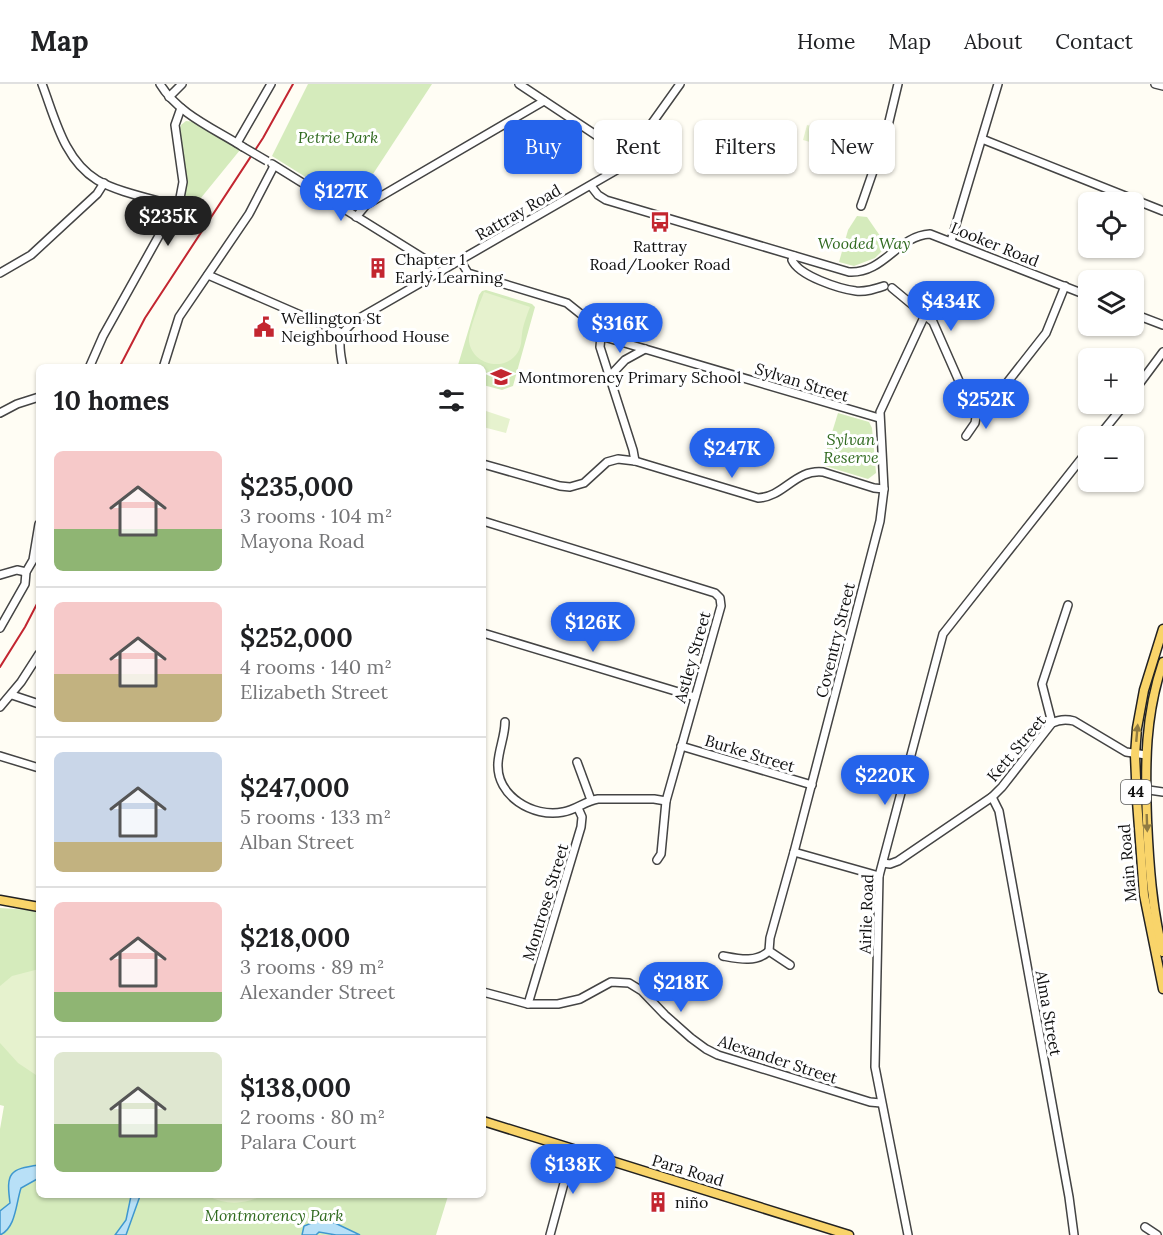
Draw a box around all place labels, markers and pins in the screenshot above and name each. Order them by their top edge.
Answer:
pin: $127K [299,171,383,222]
pin: $235K [126,196,210,247]
bus stop icon: Rattray Road/Looker Road [648,210,672,234]
place label: Rattray Road/Looker Road [589,236,731,275]
place label: Chapter 1 Early Learning [395,249,504,287]
building icon: Chapter 1 Early Learning [366,256,390,280]
pin: $434K [909,281,993,332]
pin: $316K [578,303,662,354]
place label: Wellington St Neighbourhood House [281,308,450,346]
public building icon: Wellington St Neighbourhood House [252,315,276,339]
school or university icon: Montmorency Primary School [489,365,513,389]
place label: Montmorency Primary School [518,367,741,387]
pin: $252K [944,379,1028,430]
pin: $247K [690,428,774,479]
pin: $126K [551,602,635,653]
pin: $220K [843,755,927,806]
pin: $218K [639,962,723,1013]
pin: $138K [531,1144,615,1195]
building icon: niño [646,1190,670,1214]
place label: niño [675,1192,708,1212]

